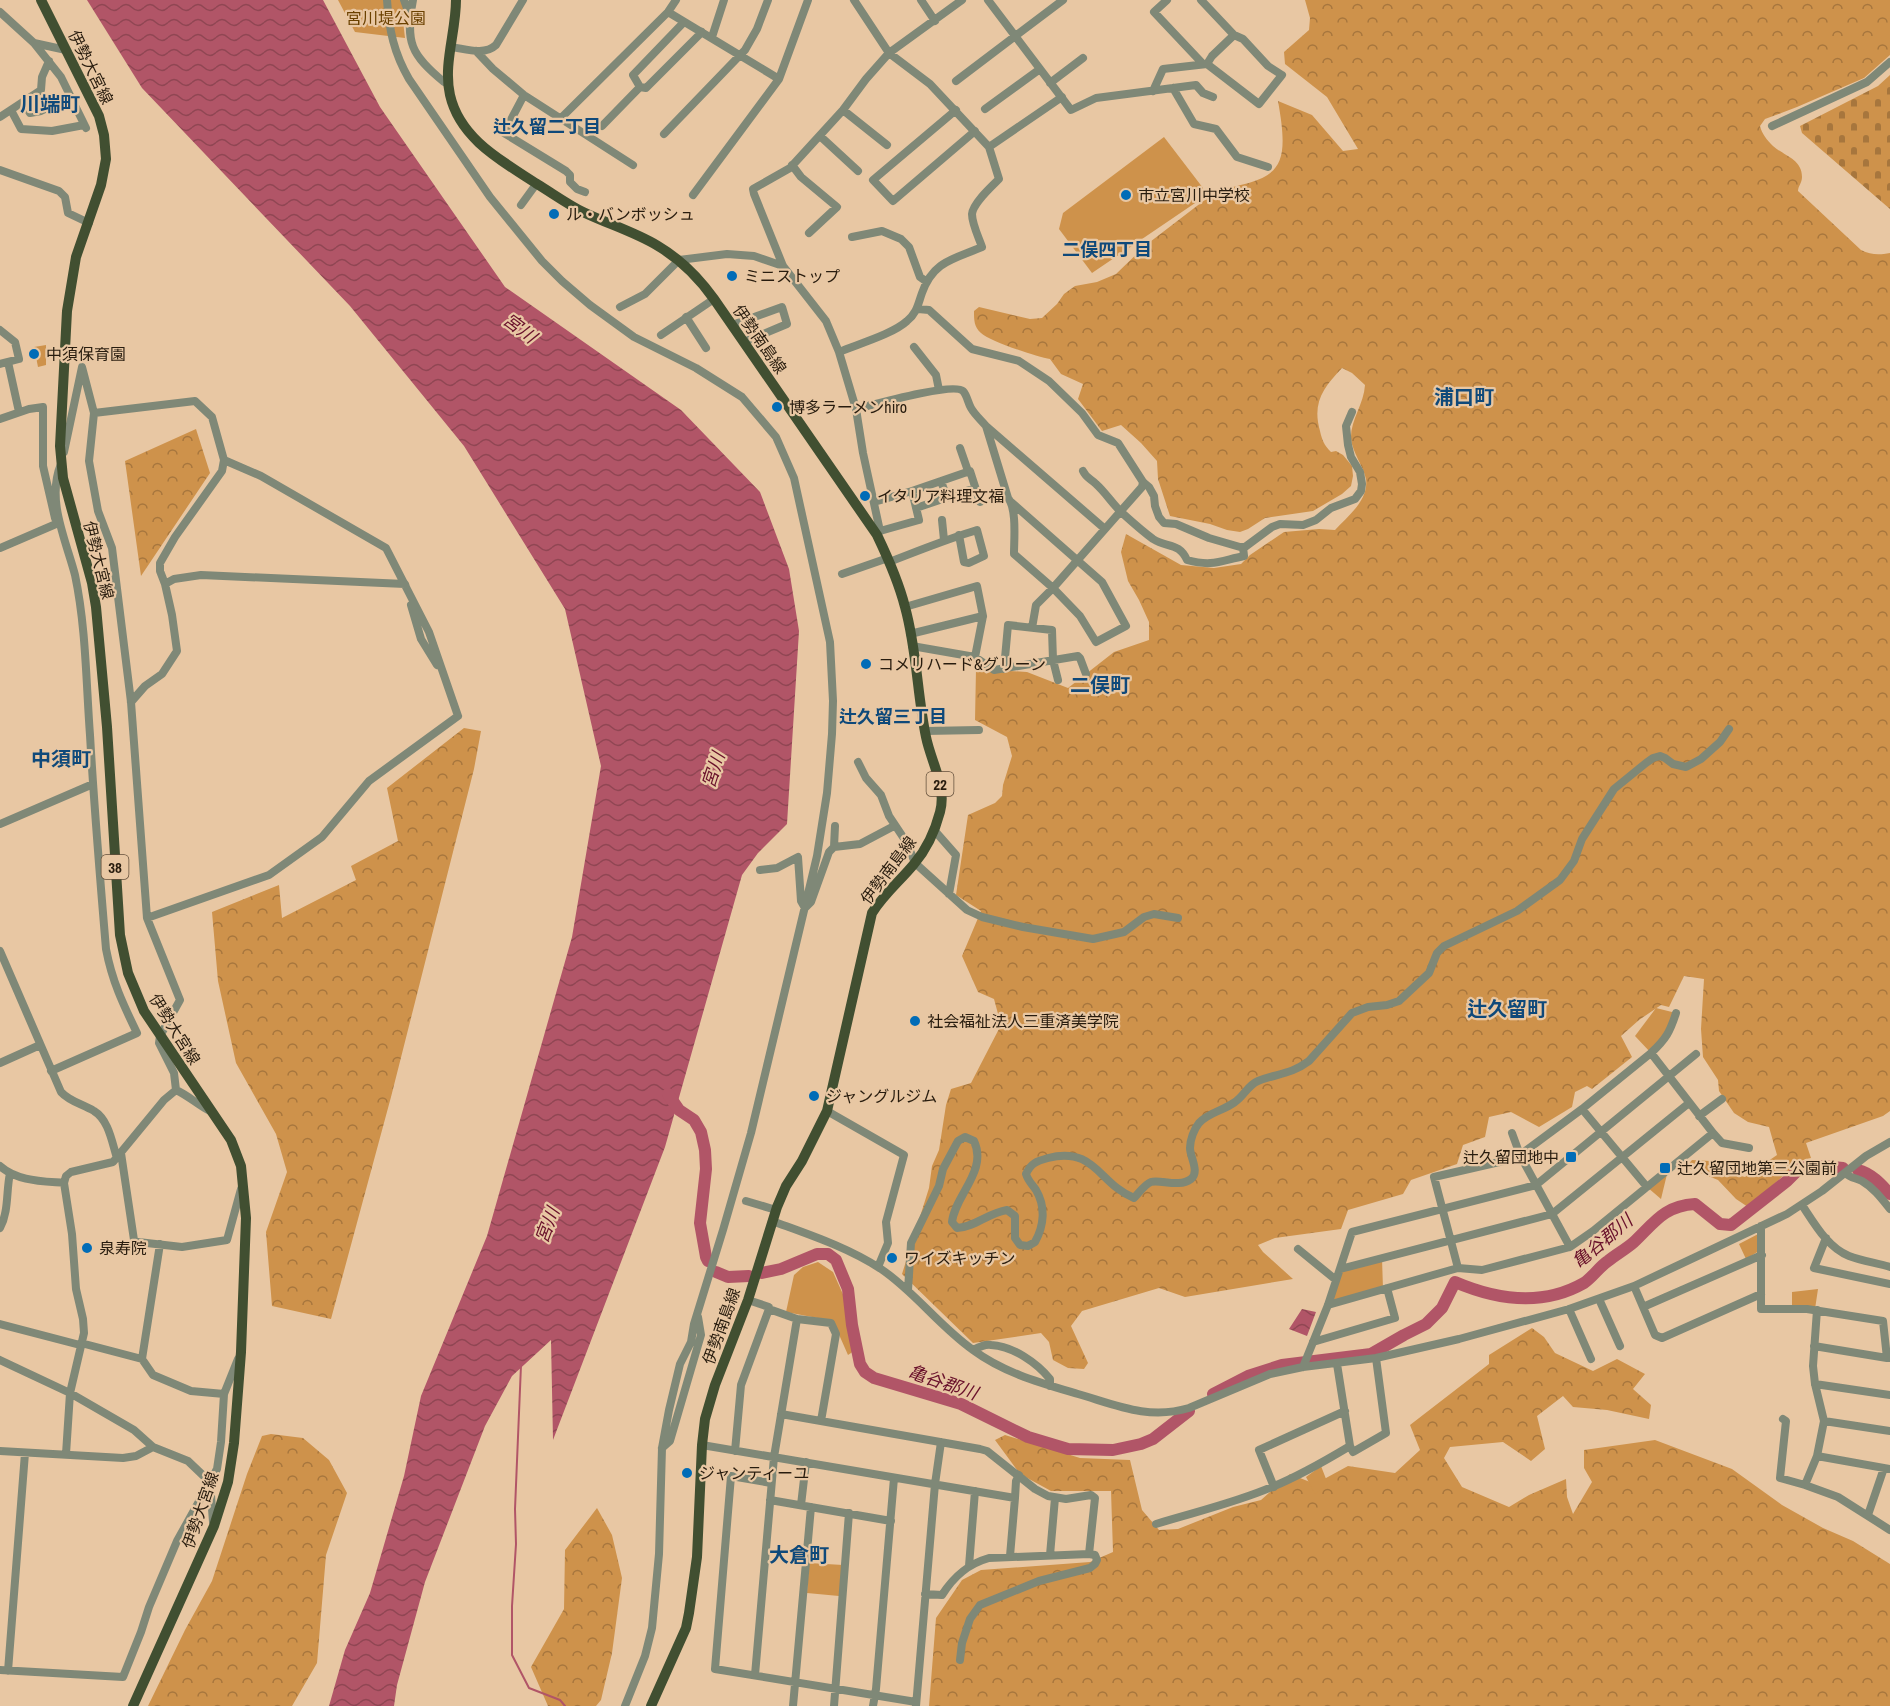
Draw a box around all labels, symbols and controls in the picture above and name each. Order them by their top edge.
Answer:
park label: 宮川堤公園 [346,7,426,29]
street label: 伊勢大宮線 [64,26,118,108]
district label: 川端町 [20,90,80,117]
district label: 辻久留二丁目 [493,114,601,139]
place label: 市立宮川中学校 [1138,184,1250,206]
marker: 市立宮川中学校 [1119,188,1133,202]
place label: ル・バンボッシュ [566,203,695,225]
marker: ル・バンボッシュ [547,207,561,221]
district label: 二俣四丁目 [1062,237,1152,262]
place label: ミニストップ [744,265,840,287]
marker: ミニストップ [725,269,739,283]
street label: 伊勢南島線 [728,300,792,378]
water label: 宮川 [498,307,543,350]
place label: 中須保育園 [46,343,126,365]
marker: 中須保育園 [27,347,41,361]
district label: 浦口町 [1434,383,1494,410]
place label: 博多ラーメンhiro [789,396,907,418]
marker: 博多ラーメンhiro [770,400,784,414]
place label: イタリア料理文福 [877,485,1004,507]
marker: イタリア料理文福 [858,489,872,503]
street label: 伊勢大宮線 [79,519,119,601]
place label: コメリハード&グリーン [878,653,1046,675]
marker: コメリハード&グリーン [859,657,873,671]
district label: 二俣町 [1070,671,1130,698]
district label: 辻久留三丁目 [839,704,947,729]
district label: 中須町 [31,745,91,772]
water label: 宮川 [696,747,731,791]
road number: 22 [926,772,954,796]
street label: 伊勢南島線 [855,831,921,909]
road number: 38 [102,855,128,879]
street label: 伊勢大宮線 [144,989,206,1069]
district label: 辻久留町 [1467,995,1547,1022]
place label: 社会福祉法人三重済美学院 [927,1010,1119,1032]
marker: 社会福祉法人三重済美学院 [908,1014,922,1028]
place label: ジャングルジム [826,1085,937,1107]
marker: ジャングルジム [807,1089,821,1103]
place label: 辻久留団地中 [1463,1146,1559,1168]
marker: 辻久留団地中 [1564,1150,1578,1164]
place label: 辻久留団地第三公園前 [1677,1157,1837,1179]
marker: 辻久留団地第三公園前 [1658,1161,1672,1175]
water label: 宮川 [529,1202,566,1246]
water label: 亀谷郡川 [1566,1207,1639,1274]
place label: 泉寿院 [99,1237,147,1259]
marker: 泉寿院 [80,1241,94,1255]
place label: ワイズキッチン [904,1247,1016,1269]
marker: ワイズキッチン [885,1251,899,1265]
street label: 伊勢南島線 [697,1285,745,1367]
water label: 亀谷郡川 [905,1358,983,1406]
place label: ジャンティーユ [699,1462,809,1484]
marker: ジャンティーユ [680,1466,694,1480]
street label: 伊勢大宮線 [177,1469,223,1551]
district label: 大倉町 [769,1541,829,1568]

